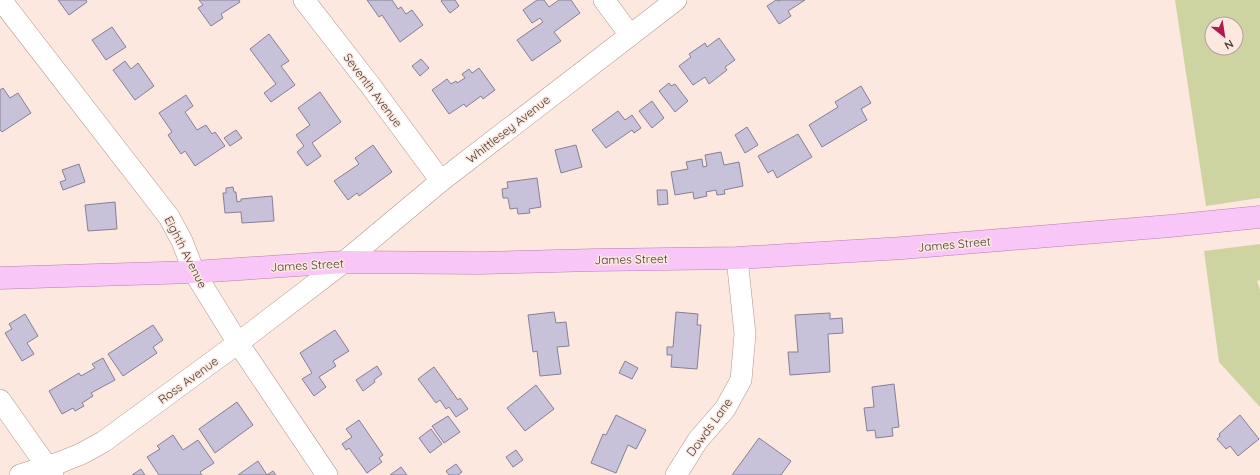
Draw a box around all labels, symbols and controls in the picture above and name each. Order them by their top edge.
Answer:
north arrow [1204,16,1244,56]
text: N [1222,37,1236,53]
street label: Seventh Avenue [340,50,406,130]
street label: Whittlesey Avenue [463,92,553,166]
street label: Eighth Avenue [161,213,211,291]
street label: James Street [917,233,991,255]
street label: James Street [594,251,668,267]
street label: James Street [270,256,344,274]
street label: Ross Avenue [155,353,221,407]
street label: Dowds Lane [683,395,735,459]

